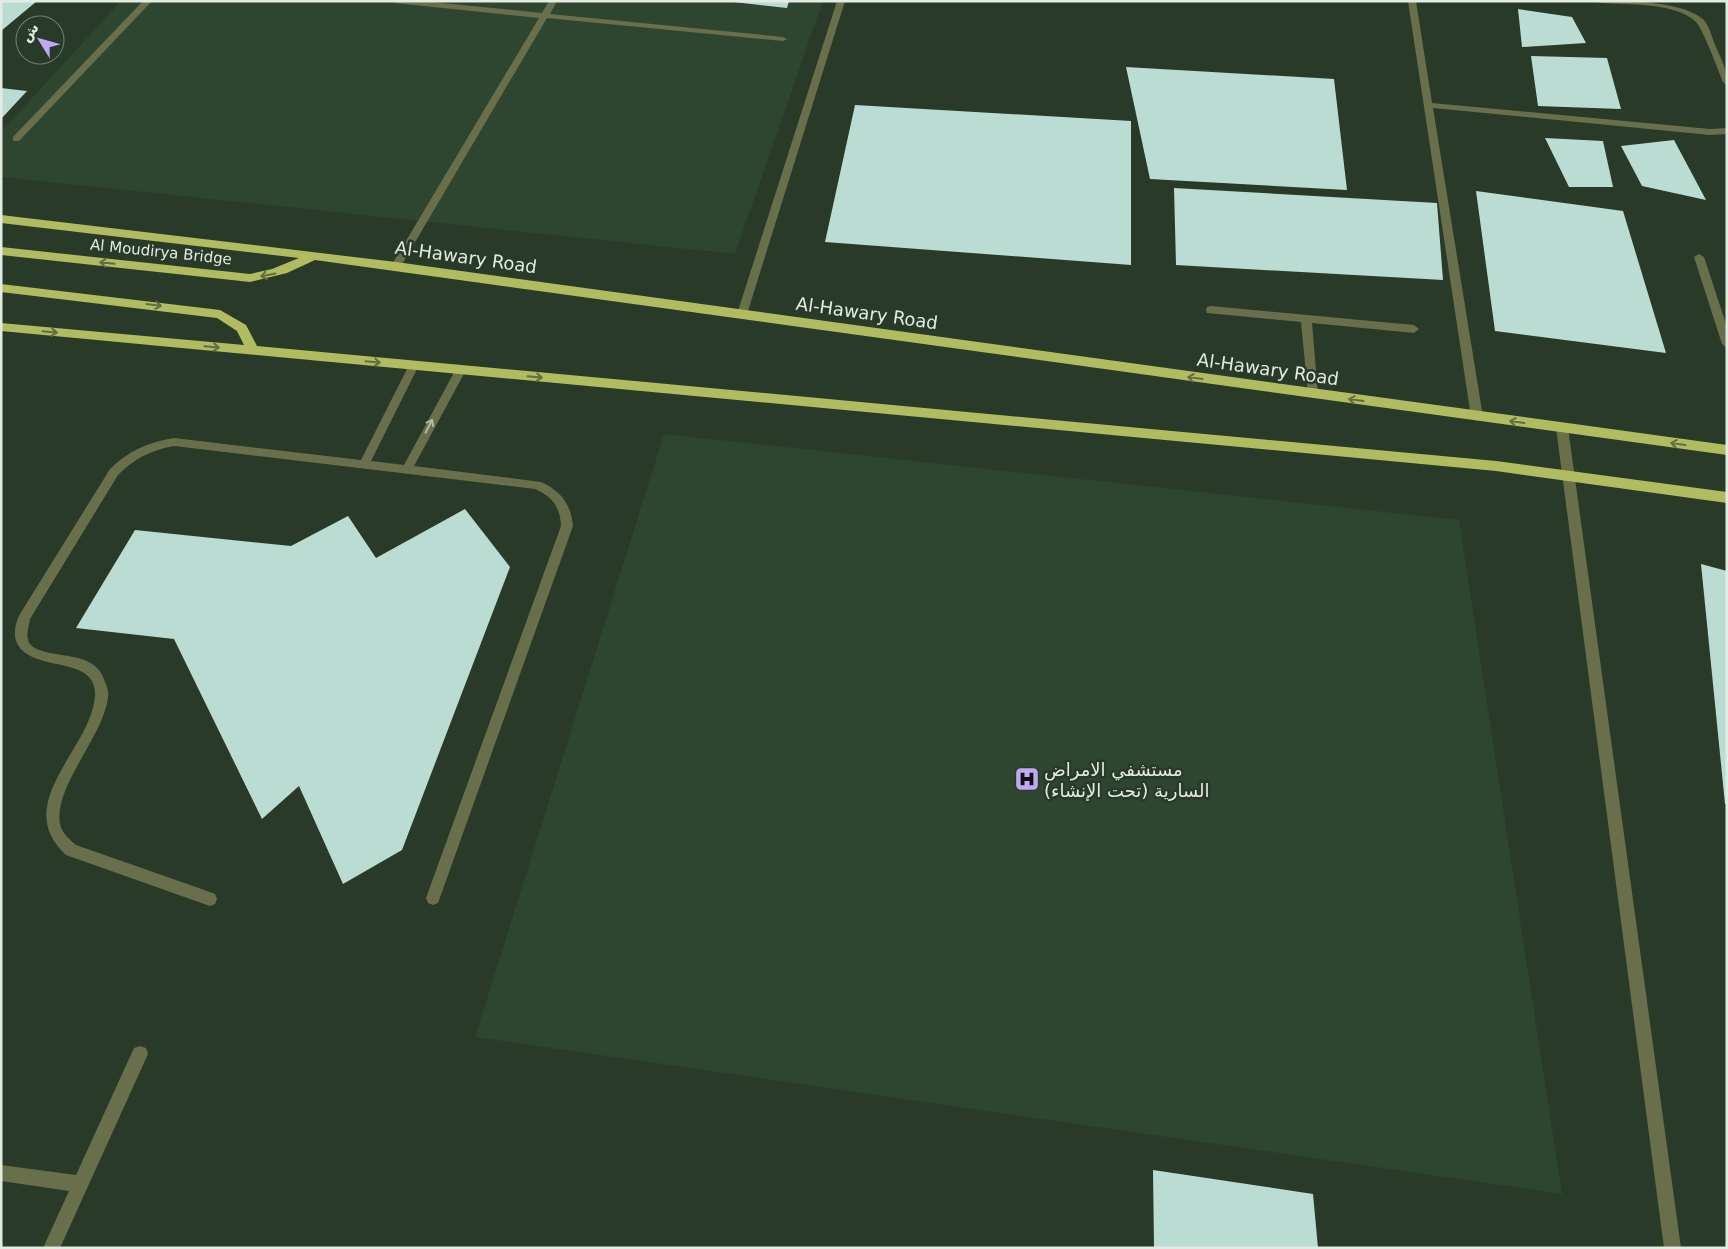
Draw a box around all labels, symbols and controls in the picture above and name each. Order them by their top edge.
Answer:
north arrow [15,15,65,65]
text: ش [17,20,42,45]
street label: Al Moudirya Bridge [89,236,233,268]
street label: Al-Hawary Road [394,237,538,277]
one-way arrow [99,258,115,268]
one-way arrow [261,270,277,280]
street label: Al-Hawary Road [795,293,939,333]
one-way arrow [146,300,162,310]
one-way arrow [42,327,58,336]
one-way arrow [203,342,219,351]
street label: Al-Hawary Road [1196,349,1340,389]
one-way arrow [365,357,381,366]
one-way arrow [527,372,543,381]
one-way arrow [1188,373,1204,383]
one-way arrow [1349,395,1365,405]
one-way arrow [1510,417,1526,427]
one-way arrow [425,419,434,434]
one-way arrow [1671,439,1687,449]
place label: مستشفي الامراض السارية (تحت الإنشاء) [1044,759,1209,801]
hospital icon: مستشفي الامراض السارية (تحت الإنشاء) [1014,766,1040,792]

